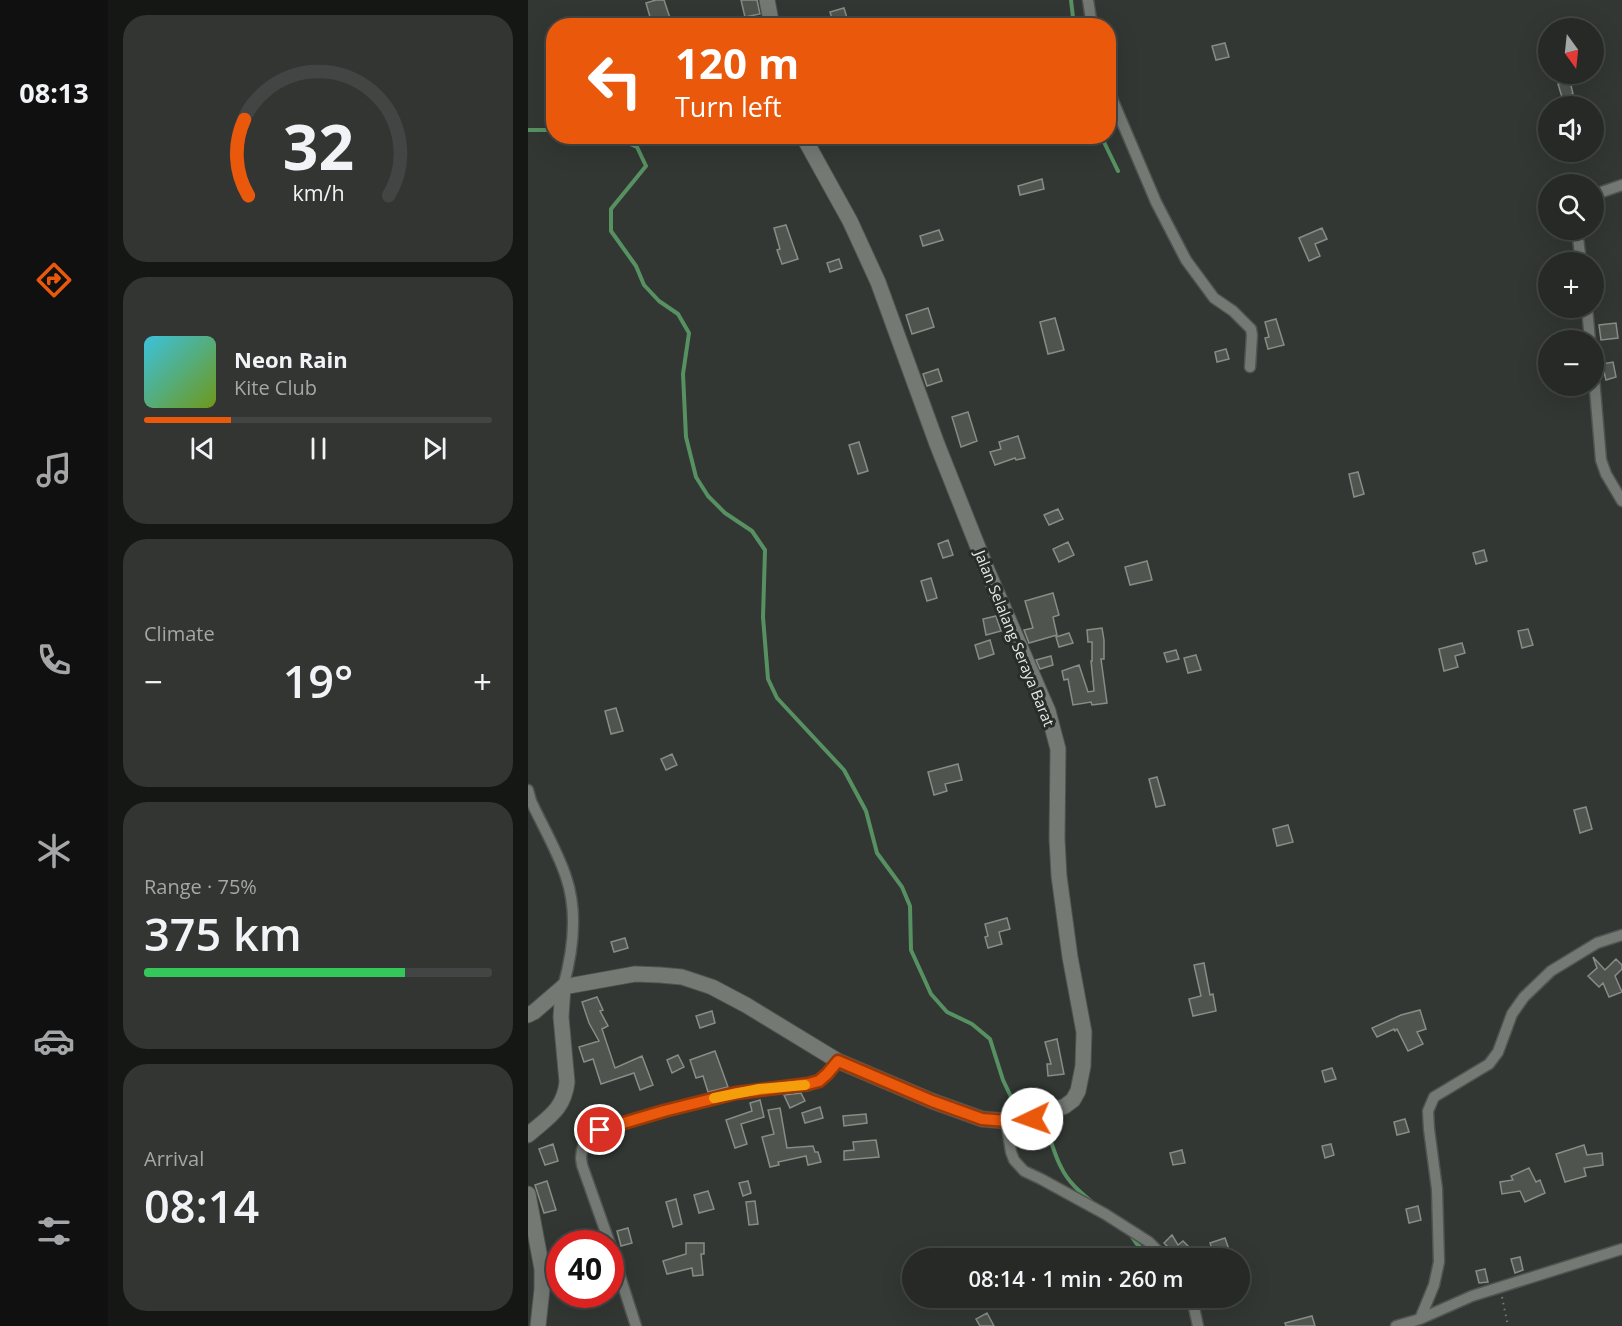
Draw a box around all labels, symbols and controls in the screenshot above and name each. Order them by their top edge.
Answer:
north arrow [1538,18,1604,84]
map controls [1538,18,1604,396]
text: 120 m [675,34,799,91]
icon: left [576,42,654,120]
text: 08:13 [19,74,89,111]
text: Turn left [675,88,782,125]
button: sound [1538,96,1604,162]
text: 32 [282,103,354,188]
button: search [1538,174,1604,240]
text: km/h [292,178,344,207]
button: + [1538,252,1604,318]
icon: directions [33,259,75,301]
button: − [1538,330,1604,396]
text: Neon Rain [234,344,348,374]
text: Kite Club [234,374,317,401]
icon: previous [186,432,219,465]
icon: pause [302,432,335,465]
icon: next [418,432,451,465]
icon: music [33,449,75,491]
street label: Jalan Selalang Seraya Barat [970,545,1060,729]
text: Climate [144,620,215,647]
icon: phone [33,639,75,681]
text: 19° [283,650,353,711]
text: − [144,659,163,704]
text: + [473,659,492,704]
icon: climate [33,830,75,872]
text: Range · 75% [144,873,257,900]
text: 375 km [144,903,302,964]
icon: car [33,1020,75,1062]
position arrow [1000,1087,1064,1151]
pin [574,1104,625,1155]
icon: arrive [583,1113,616,1146]
text: Arrival [144,1145,204,1172]
text: 08:14 [144,1175,259,1236]
icon: filters [33,1210,75,1252]
speed limit sign: 40 [546,1230,624,1308]
text: 08:14 · 1 min · 260 m [968,1263,1184,1293]

